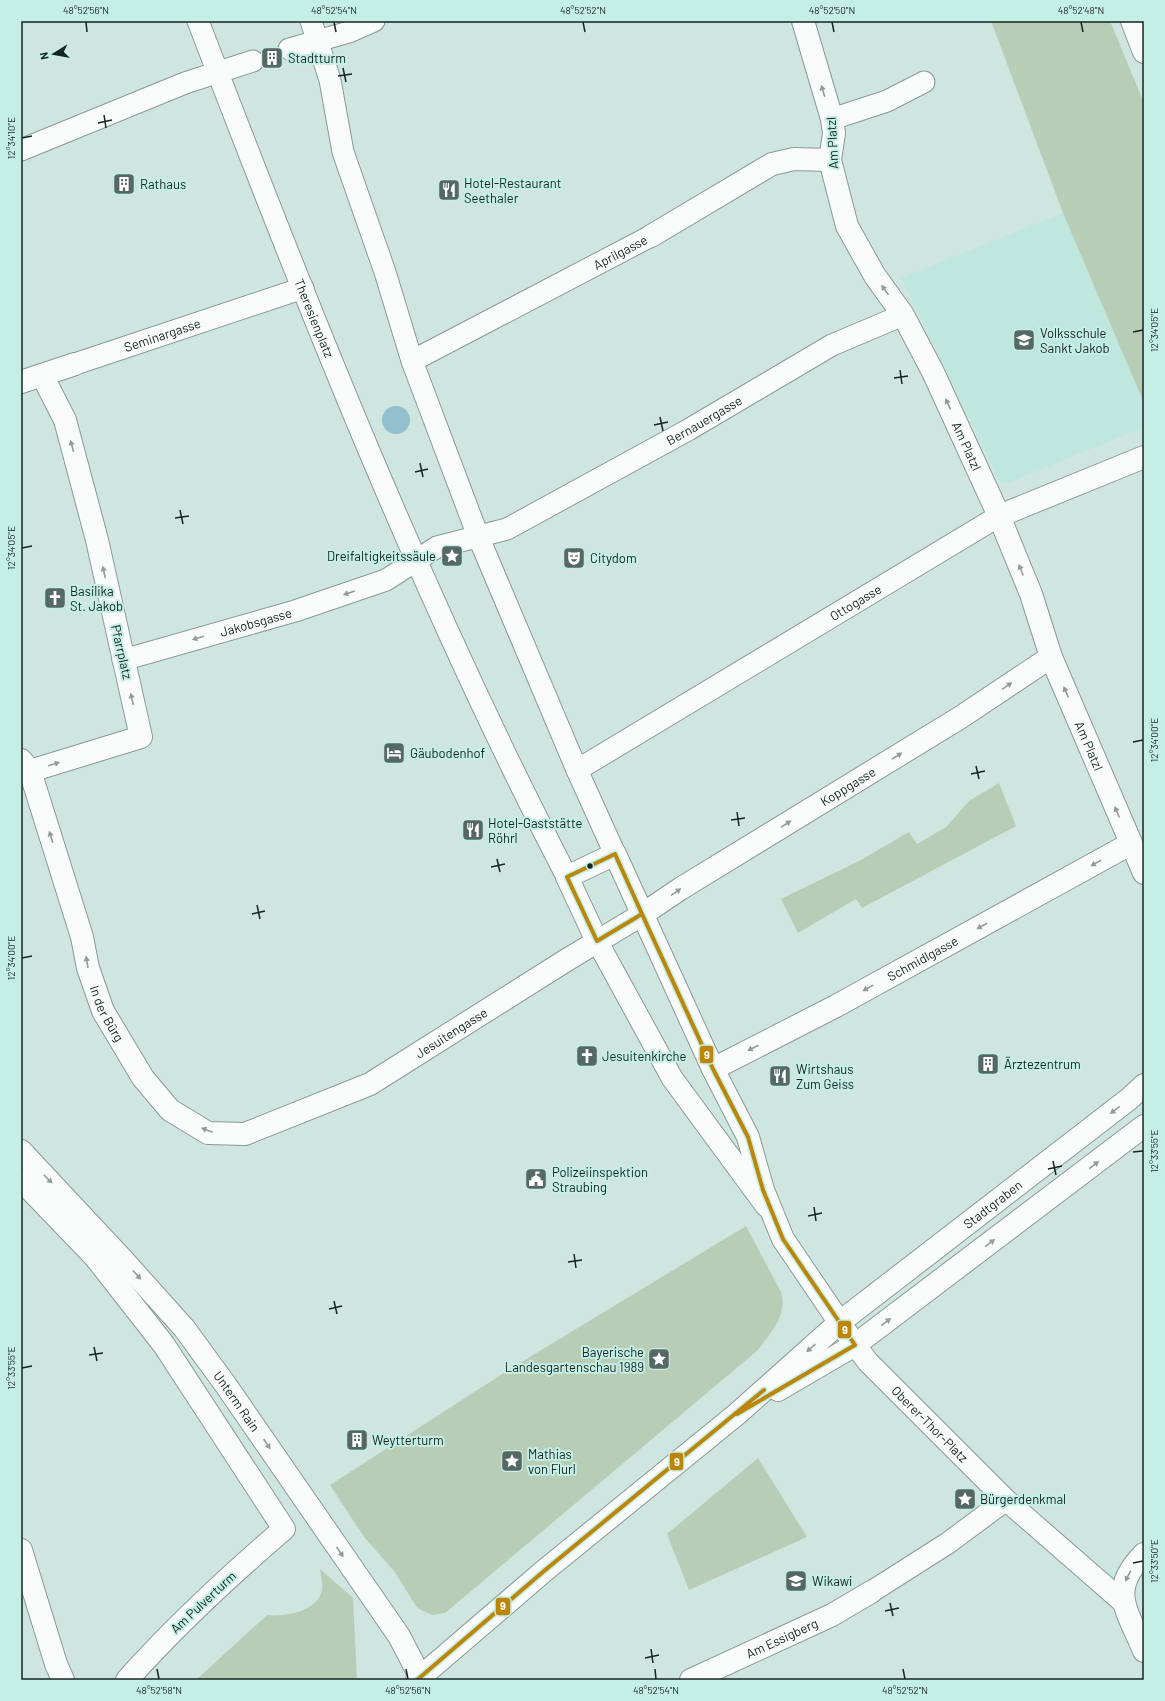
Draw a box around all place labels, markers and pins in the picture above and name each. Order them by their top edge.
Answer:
building icon: Stadtturm [259,45,285,71]
place label: Stadtturm [288,50,346,66]
building icon: Rathaus [111,171,137,197]
place label: Hotel-Restaurant Seethaler [464,175,562,206]
place label: Rathaus [140,176,186,192]
restaurant icon: Hotel-Restaurant Seethaler [436,177,462,203]
place label: Volksschule Sankt Jakob [1040,325,1110,356]
school or university icon: Volksschule Sankt Jakob [1011,327,1037,353]
place icon: Dreifaltigkeitssäule [439,543,465,569]
theatre icon: Citydom [561,545,587,571]
place label: Dreifaltigkeitssäule [327,548,436,564]
place label: Citydom [590,550,637,566]
place label: Basilika St. Jakob [70,583,123,614]
church icon: Basilika St. Jakob [42,585,68,611]
hotel icon: Gäubodenhof [381,740,407,766]
place label: Gäubodenhof [410,745,486,761]
place label: Hotel-Gaststätte Röhrl [488,815,582,846]
restaurant icon: Hotel-Gaststätte Röhrl [460,817,486,843]
unlabelled marker [585,861,595,871]
church icon: Jesuitenkirche [574,1043,600,1069]
place label: Jesuitenkirche [602,1048,686,1064]
building icon: Ärztezentrum [975,1051,1001,1077]
place label: Ärztezentrum [1004,1056,1081,1072]
place label: Wirtshaus Zum Geiss [796,1061,854,1092]
restaurant icon: Wirtshaus Zum Geiss [767,1063,793,1089]
place label: Polizeiinspektion Straubing [552,1164,648,1195]
public building icon: Polizeiinspektion Straubing [523,1166,549,1192]
place label: Bayerische Landesgartenschau 1989 [505,1344,644,1375]
place icon: Bayerische Landesgartenschau 1989 [646,1346,672,1372]
building icon: Weytterturm [344,1427,370,1453]
place label: Weytterturm [372,1432,444,1448]
place label: Mathias von Flurl [528,1446,576,1477]
place icon: Mathias von Flurl [499,1448,525,1474]
place icon: Bürgerdenkmal [952,1486,978,1512]
place label: Bürgerdenkmal [980,1491,1066,1507]
school or university icon: Wikawi [783,1568,809,1594]
place label: Wikawi [812,1573,852,1589]

